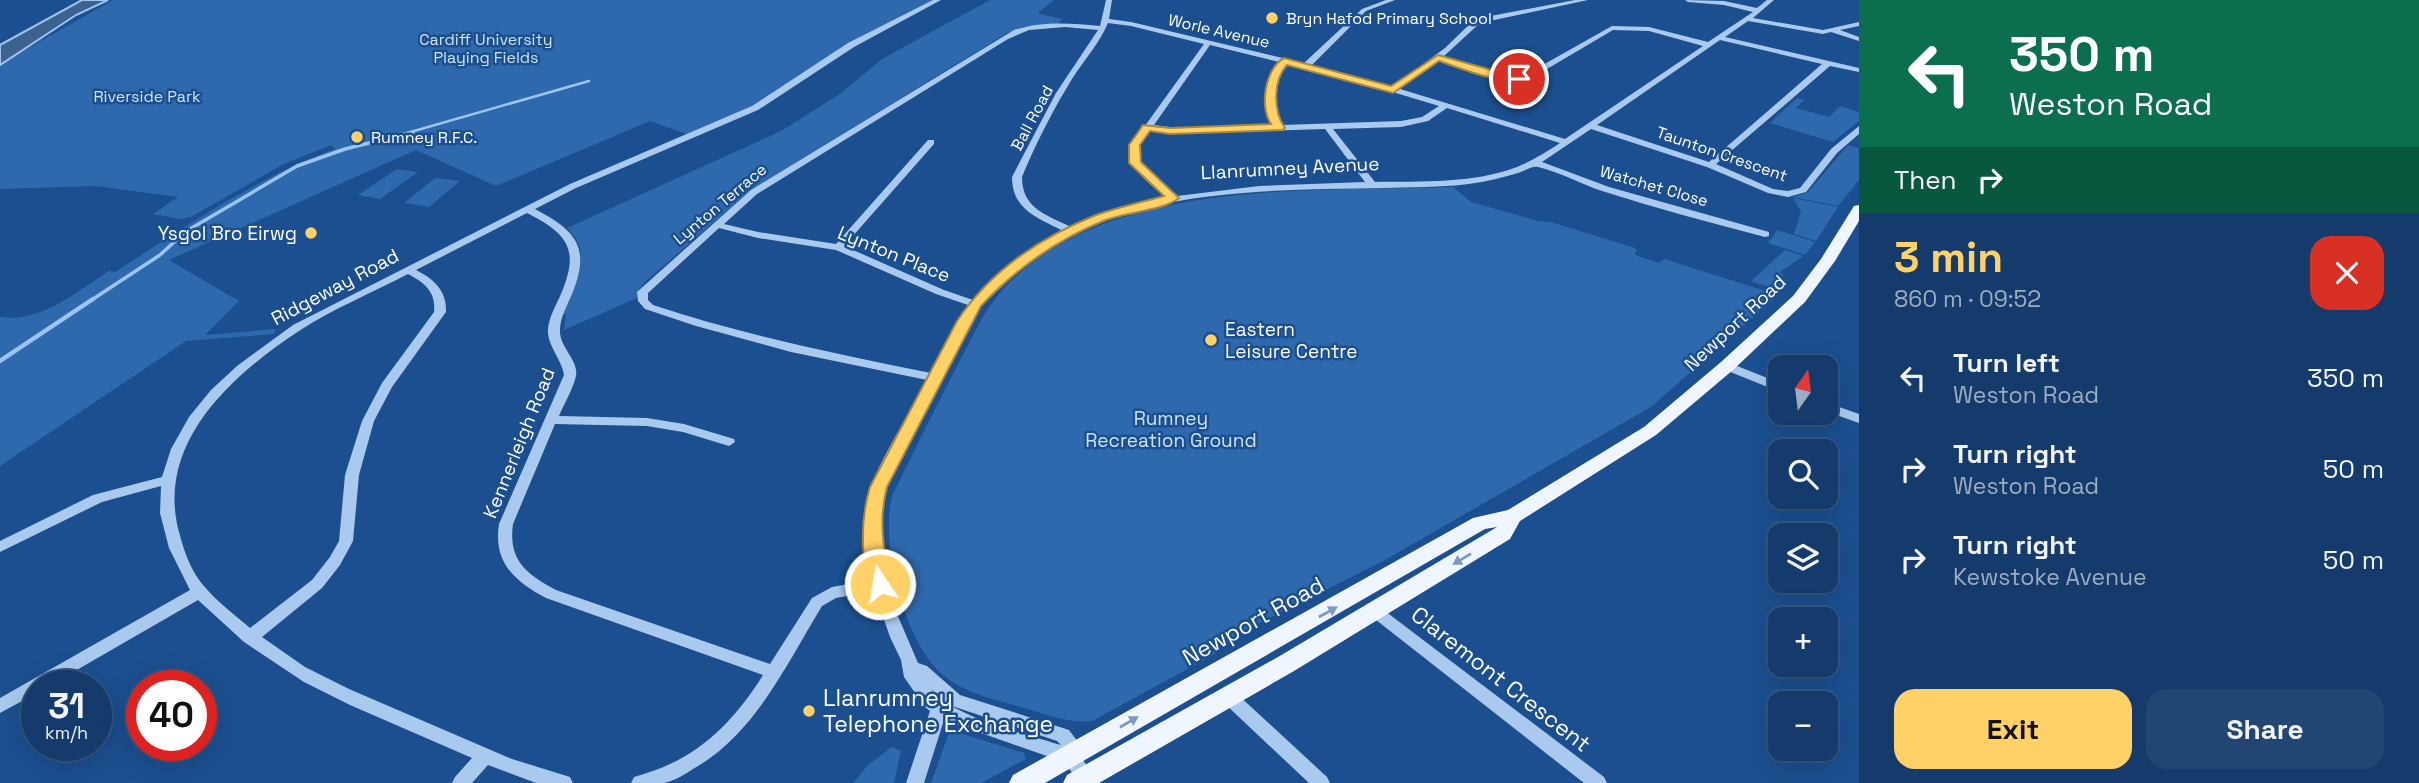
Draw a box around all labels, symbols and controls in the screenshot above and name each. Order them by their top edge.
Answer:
place label: Bryn Hafod Primary School [1286,8,1492,29]
street label: Worle Avenue [1166,9,1272,53]
marker: Bryn Hafod Primary School [1264,10,1280,26]
text: 350 m [2009,23,2154,85]
icon: left [1894,28,1985,119]
park label: Cardiff University Playing Fields [419,29,553,68]
pin [1489,49,1549,109]
icon: arrive [1500,60,1538,98]
street label: Ball Road [1006,82,1058,154]
text: Weston Road [2009,84,2212,124]
park label: Riverside Park [93,86,201,107]
street label: Taunton Crescent [1654,122,1790,186]
place label: Rumney R.F.C. [371,127,477,148]
marker: Rumney R.F.C. [349,129,365,145]
street label: Llanrumney Avenue [1200,151,1380,185]
street label: Lynton Terrace [669,159,771,249]
street label: Watchet Close [1597,161,1711,211]
icon: right [1971,161,2009,199]
text: Then [1894,163,1957,197]
street label: Lynton Place [834,220,954,288]
place label: Ysgol Bro Eirwg [158,221,297,246]
marker: Ysgol Bro Eirwg [303,225,319,241]
text: 3 min [1894,231,2003,284]
button: close [2310,236,2384,310]
street label: Ridgeway Road [267,243,403,331]
street label: Newport Road [1679,269,1791,377]
text: 860 m · 09:52 [1894,284,2041,314]
place label: Eastern Leisure Centre [1225,317,1357,364]
marker: Eastern Leisure Centre [1203,332,1219,348]
text: Turn left [1953,346,2060,380]
north arrow [1768,355,1838,425]
map controls [1768,355,1838,761]
icon: left [1894,359,1932,397]
text: 350 m [2307,361,2384,395]
street label: Kennerleigh Road [477,364,561,522]
text: Weston Road [1953,380,2099,410]
park label: Rumney Recreation Ground [1085,406,1257,453]
text: Turn right [1953,437,2077,471]
button: search [1768,439,1838,509]
icon: right [1894,450,1932,488]
text: 50 m [2323,452,2384,486]
text: Weston Road [1953,471,2099,501]
button: layers [1768,523,1838,593]
text: Turn right [1953,528,2077,562]
icon: right [1894,541,1932,579]
text: 50 m [2323,543,2384,577]
position arrow [843,547,917,621]
one-way arrow [1453,552,1472,565]
text: Kewstoke Avenue [1953,562,2147,592]
street label: Newport Road [1177,570,1329,672]
street label: Claremont Crescent [1405,599,1597,759]
one-way arrow [1318,606,1338,617]
button: + [1768,607,1838,677]
speed limit sign: 40 [126,670,217,761]
place label: Llanrumney Telephone Exchange [823,683,1053,739]
text: 31 [48,684,85,728]
button: Exit [1894,689,2132,769]
button: Share [2146,689,2384,769]
button: − [1768,691,1838,761]
marker: Llanrumney Telephone Exchange [801,703,817,719]
one-way arrow [1119,716,1139,728]
text: km/h [45,721,88,744]

